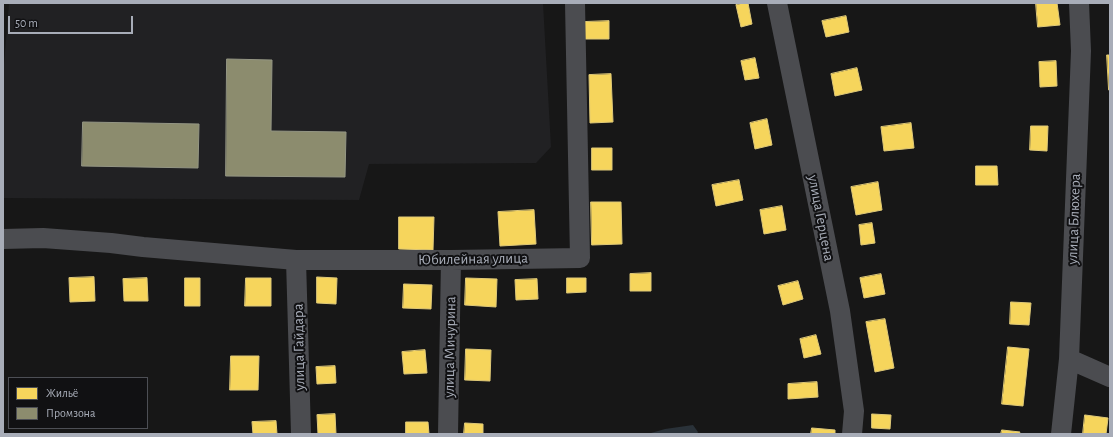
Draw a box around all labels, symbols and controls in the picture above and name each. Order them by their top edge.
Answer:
scale bar [10,8,135,34]
text: 50 m [15,17,38,29]
street label: улица Герцена [804,173,838,263]
street label: улица Блюхера [1063,173,1085,265]
street label: Юбилейная улица [418,249,528,269]
street label: улица Мичурина [440,296,460,398]
street label: улица Гайдара [289,303,309,391]
legend [8,377,148,429]
text: Жильё [46,387,78,399]
text: Промзона [46,407,96,419]

